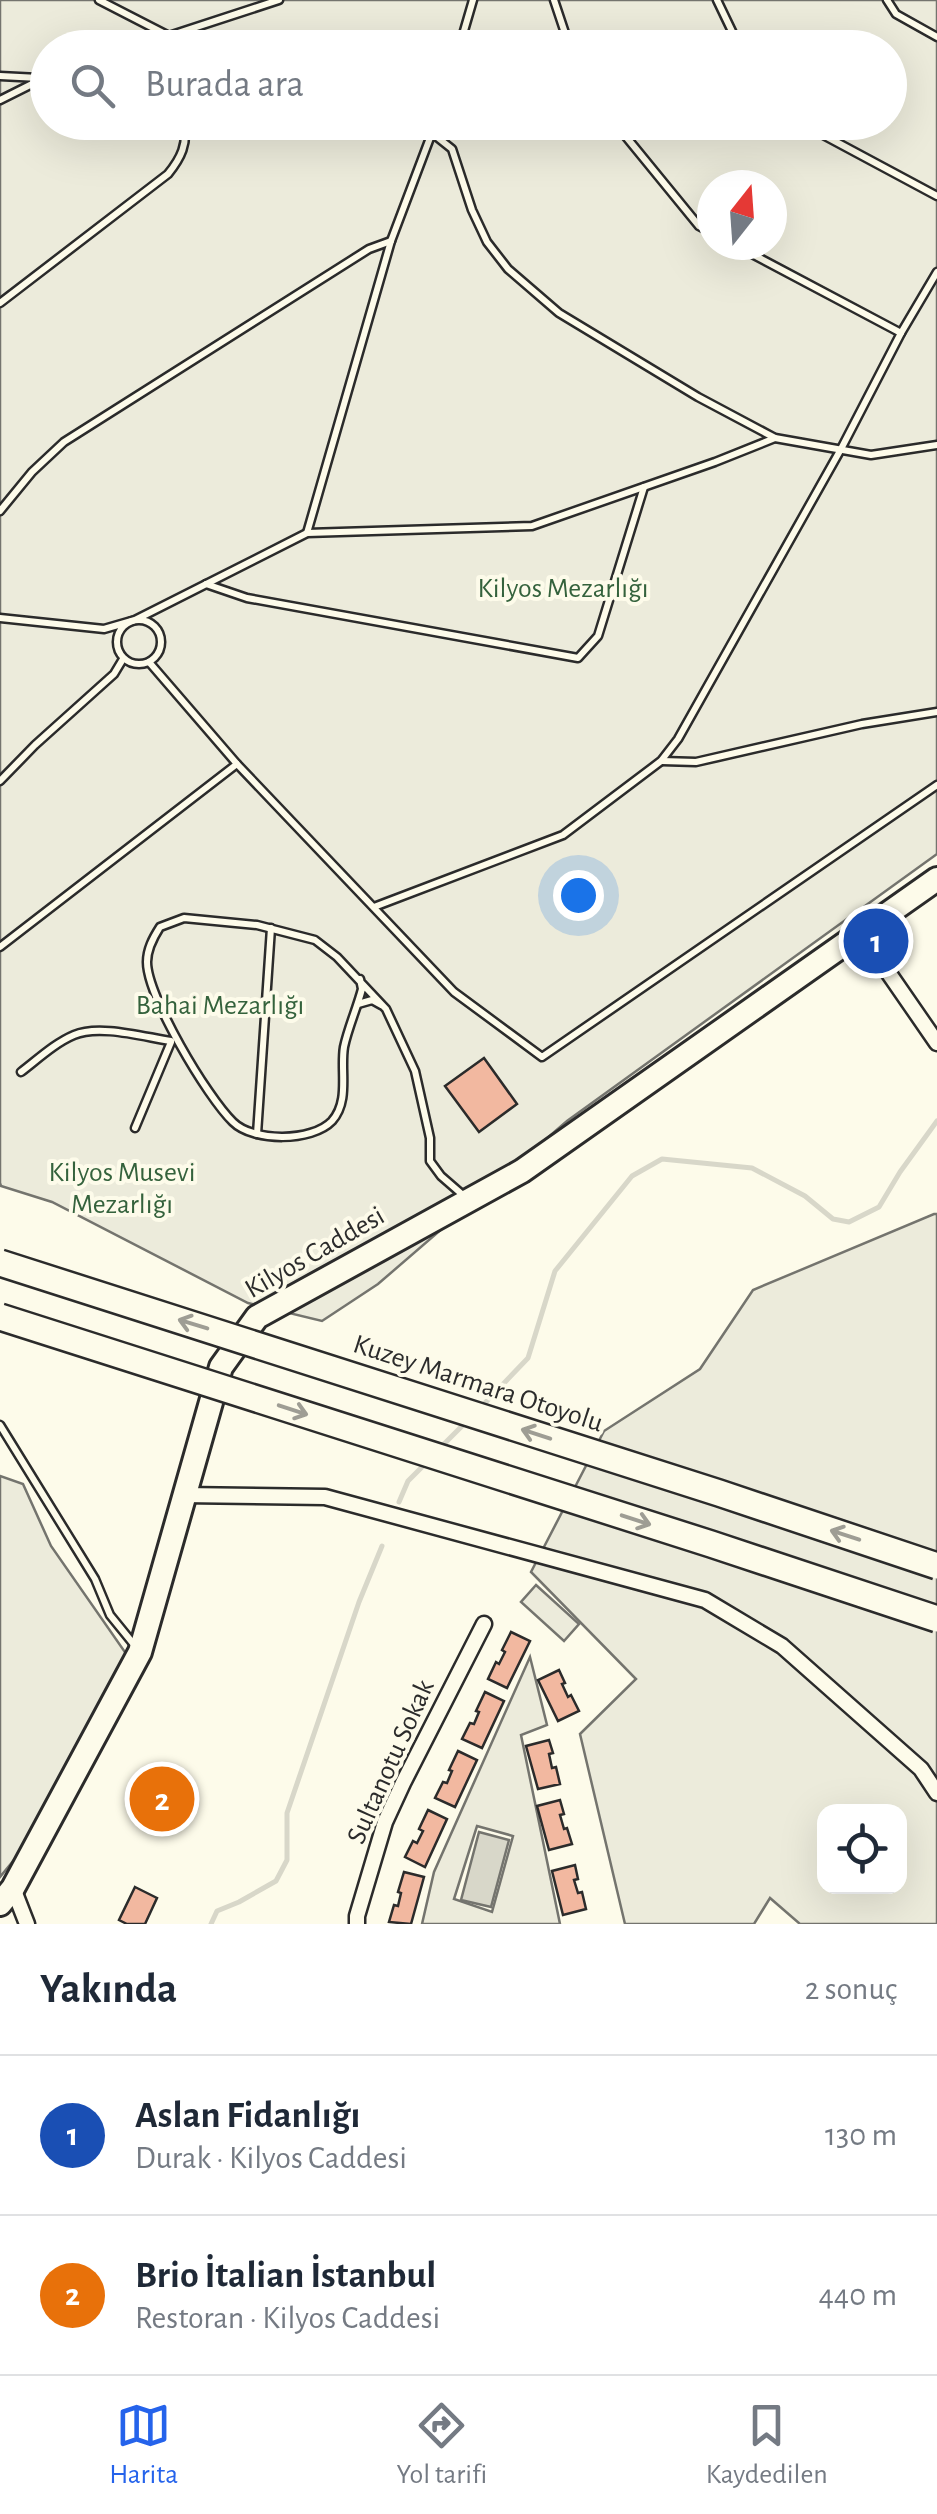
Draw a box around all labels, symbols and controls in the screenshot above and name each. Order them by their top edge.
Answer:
search box [30,30,907,140]
icon: search [65,58,120,113]
text: Burada ara [145,66,304,104]
north arrow [697,170,787,260]
park label: Kilyos Mezarlığı [477,575,649,603]
your location [553,870,604,921]
pin: 1 [844,904,908,978]
park label: Bahai Mezarlığı [136,992,304,1020]
park label: Kilyos Musevi Mezarlığı [49,1159,195,1219]
street label: Kilyos Caddesi [241,1202,389,1304]
one-way arrow [177,1314,209,1332]
street label: Kuzey Marmara Otoyolu [350,1330,606,1438]
one-way arrow [277,1403,308,1421]
one-way arrow [520,1423,552,1441]
one-way arrow [620,1512,651,1530]
one-way arrow [829,1524,861,1542]
street label: Sultanotu Sokak [342,1676,440,1848]
pin: 2 [130,1762,194,1836]
map controls [817,1804,907,1894]
button: locate [817,1804,907,1894]
text: Yakında [40,1968,177,2010]
text: 2 sonuç [805,1973,897,2005]
text: Aslan Fidanlığı [135,2097,361,2135]
text: 1 [67,2119,78,2151]
text: 130 m [825,2119,897,2151]
text: Durak · Kilyos Caddesi [135,2142,407,2174]
text: Brio İtalian İstanbul [135,2257,436,2295]
text: 2 [65,2279,80,2311]
text: 440 m [818,2279,897,2311]
text: Restoran · Kilyos Caddesi [135,2302,440,2334]
tab: Harita [109,2398,178,2492]
tab: Yol tarifi [396,2398,487,2492]
tab: Kaydedilen [706,2398,828,2492]

